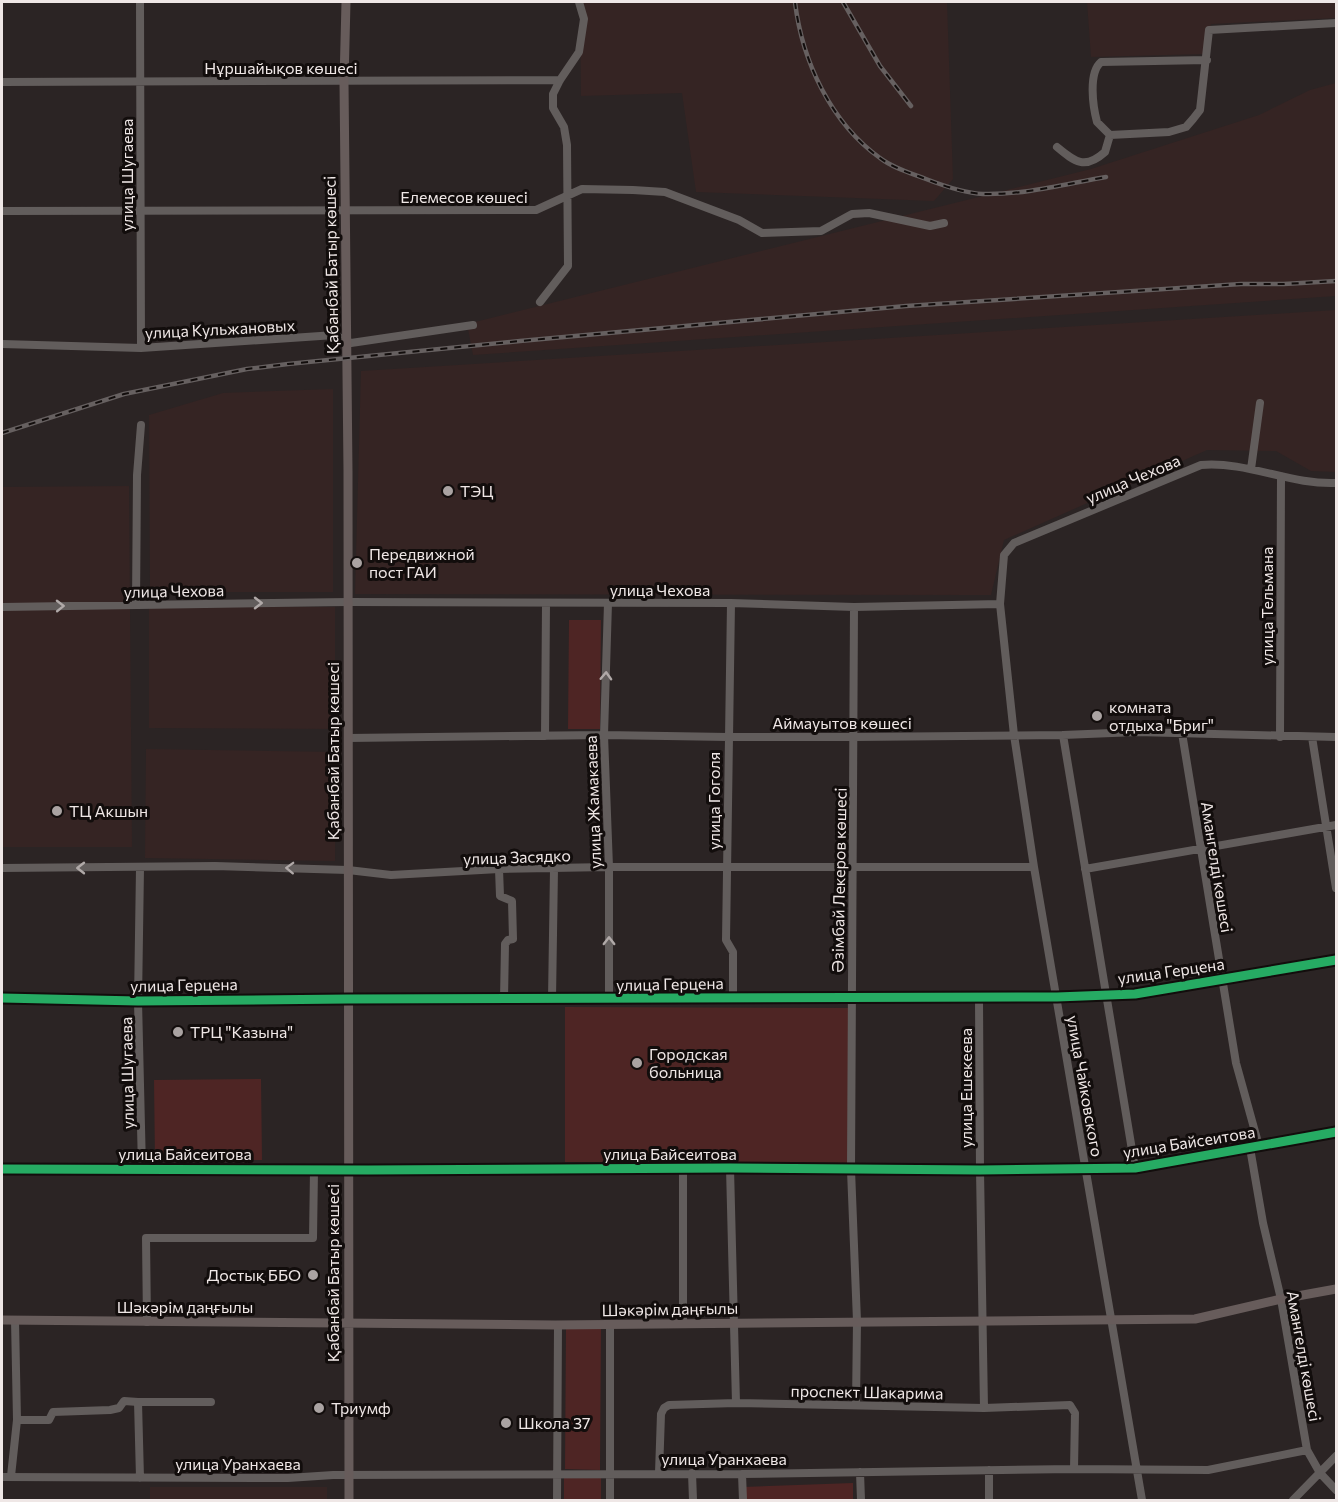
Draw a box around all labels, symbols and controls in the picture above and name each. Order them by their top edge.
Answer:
street label: Нұршайықов көшесі [204,58,358,77]
street label: улица Шугаева [117,119,136,231]
street label: Қабанбай Батыр көшесі [319,176,342,354]
street label: Елемесов көшесі [400,187,528,206]
street label: улица Кульжановых [144,315,296,342]
street label: улица Чехова [1083,450,1183,507]
place label: ТЭЦ [460,481,494,500]
marker: ТЭЦ [441,484,455,498]
place label: Передвижной пост ГАИ [369,544,475,581]
street label: улица Тельмана [1257,547,1276,665]
marker: Передвижной пост ГАИ [350,556,364,570]
street label: улица Чехова [124,580,224,601]
street label: улица Чехова [610,580,710,599]
one-way arrow [253,597,262,609]
one-way arrow [55,600,64,612]
street label: Қабанбай Батыр көшесі [323,662,342,840]
one-way arrow [600,672,612,681]
place label: комната отдыха "Бриг" [1109,697,1214,734]
marker: комната отдыха "Бриг" [1090,709,1104,723]
street label: Аймауытов көшесі [772,713,912,732]
street label: улица Жамакаева [581,735,604,869]
street label: улица Гоголя [704,752,723,850]
street label: Әзімбай Лекеров көшесі [827,787,850,973]
street label: Амангелді көшесі [1198,800,1237,934]
place label: ТЦ Акшын [69,801,148,820]
marker: ТЦ Акшын [50,804,64,818]
street label: улица Засядко [463,845,571,868]
one-way arrow [77,862,86,874]
one-way arrow [285,862,294,875]
one-way arrow [603,937,615,946]
street label: улица Герцена [1116,954,1226,987]
street label: улица Герцена [616,973,724,994]
street label: улица Герцена [130,974,238,995]
street label: улица Чайковского [1064,1014,1107,1158]
street label: улица Шугаева [116,1017,137,1129]
place label: ТРЦ "Казына" [190,1022,293,1041]
marker: ТРЦ "Казына" [171,1025,185,1039]
street label: улица Ешекеева [956,1028,975,1148]
place label: Городская больница [649,1044,728,1081]
marker: Городская больница [630,1056,644,1070]
street label: улица Байсеитова [1121,1122,1256,1161]
street label: улица Байсеитова [118,1144,252,1163]
street label: улица Байсеитова [603,1144,737,1163]
street label: Қабанбай Батыр көшесі [323,1184,342,1362]
place label: Достық ББО [207,1265,301,1284]
marker: Достық ББО [306,1268,320,1282]
street label: Амангелді көшесі [1284,1289,1325,1423]
street label: Шәкәрім даңғылы [117,1297,253,1316]
street label: Шәкәрім даңғылы [602,1298,738,1319]
street label: проспект Шакарима [790,1381,944,1402]
place label: Триумф [331,1398,391,1417]
marker: Триумф [312,1401,326,1415]
place label: Школа 37 [518,1413,590,1432]
marker: Школа 37 [499,1416,513,1430]
street label: улица Уранхаева [661,1449,787,1468]
street label: улица Уранхаева [175,1454,301,1473]

